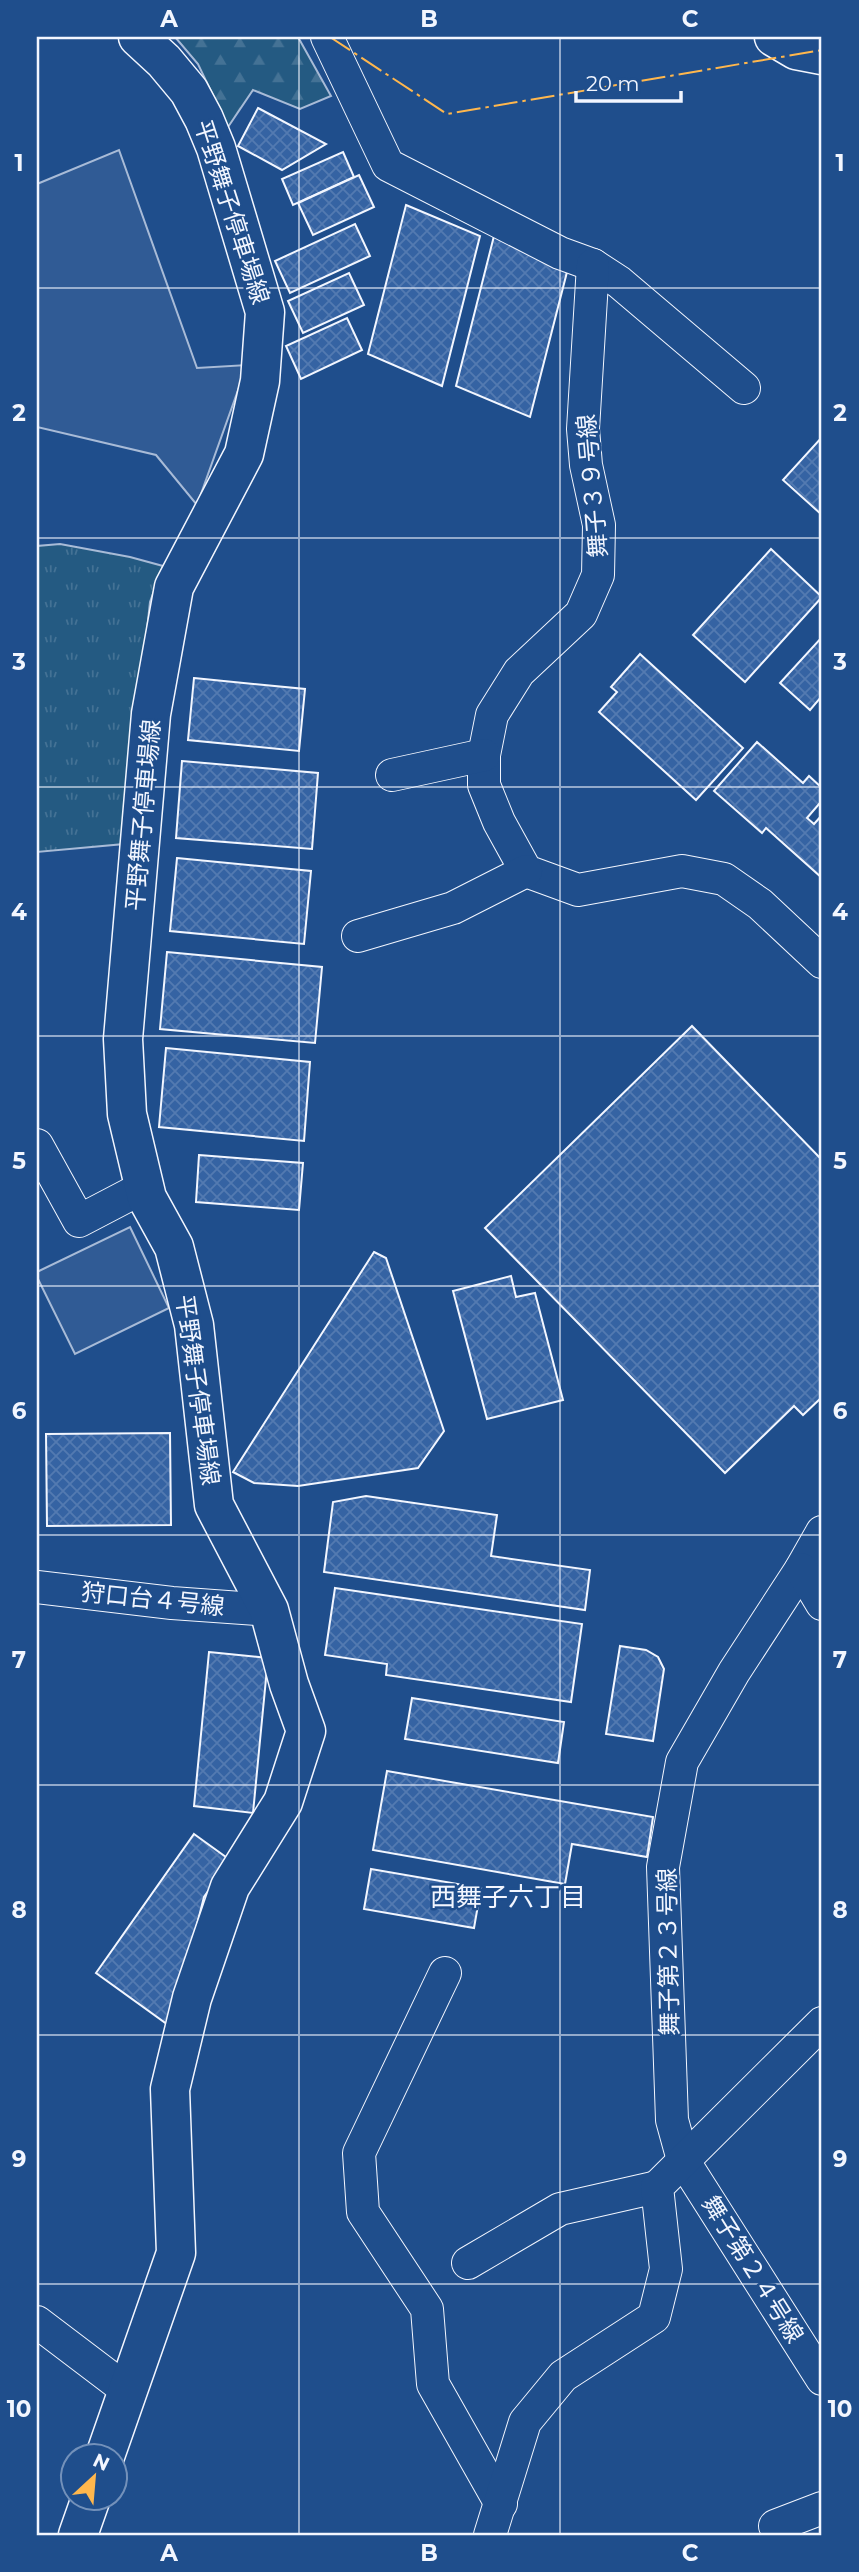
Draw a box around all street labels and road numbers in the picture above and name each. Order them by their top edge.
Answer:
street label: 平野舞子停車場線 [189,116,275,308]
street label: 舞子３９号線 [571,413,613,559]
street label: 平野舞子停車場線 [120,718,166,912]
street label: 平野舞子停車場線 [170,1293,226,1487]
street label: 狩口台４号線 [80,1577,226,1621]
street label: 舞子第２３号線 [652,1868,684,2036]
street label: 舞子第２４号線 [696,2190,810,2348]

